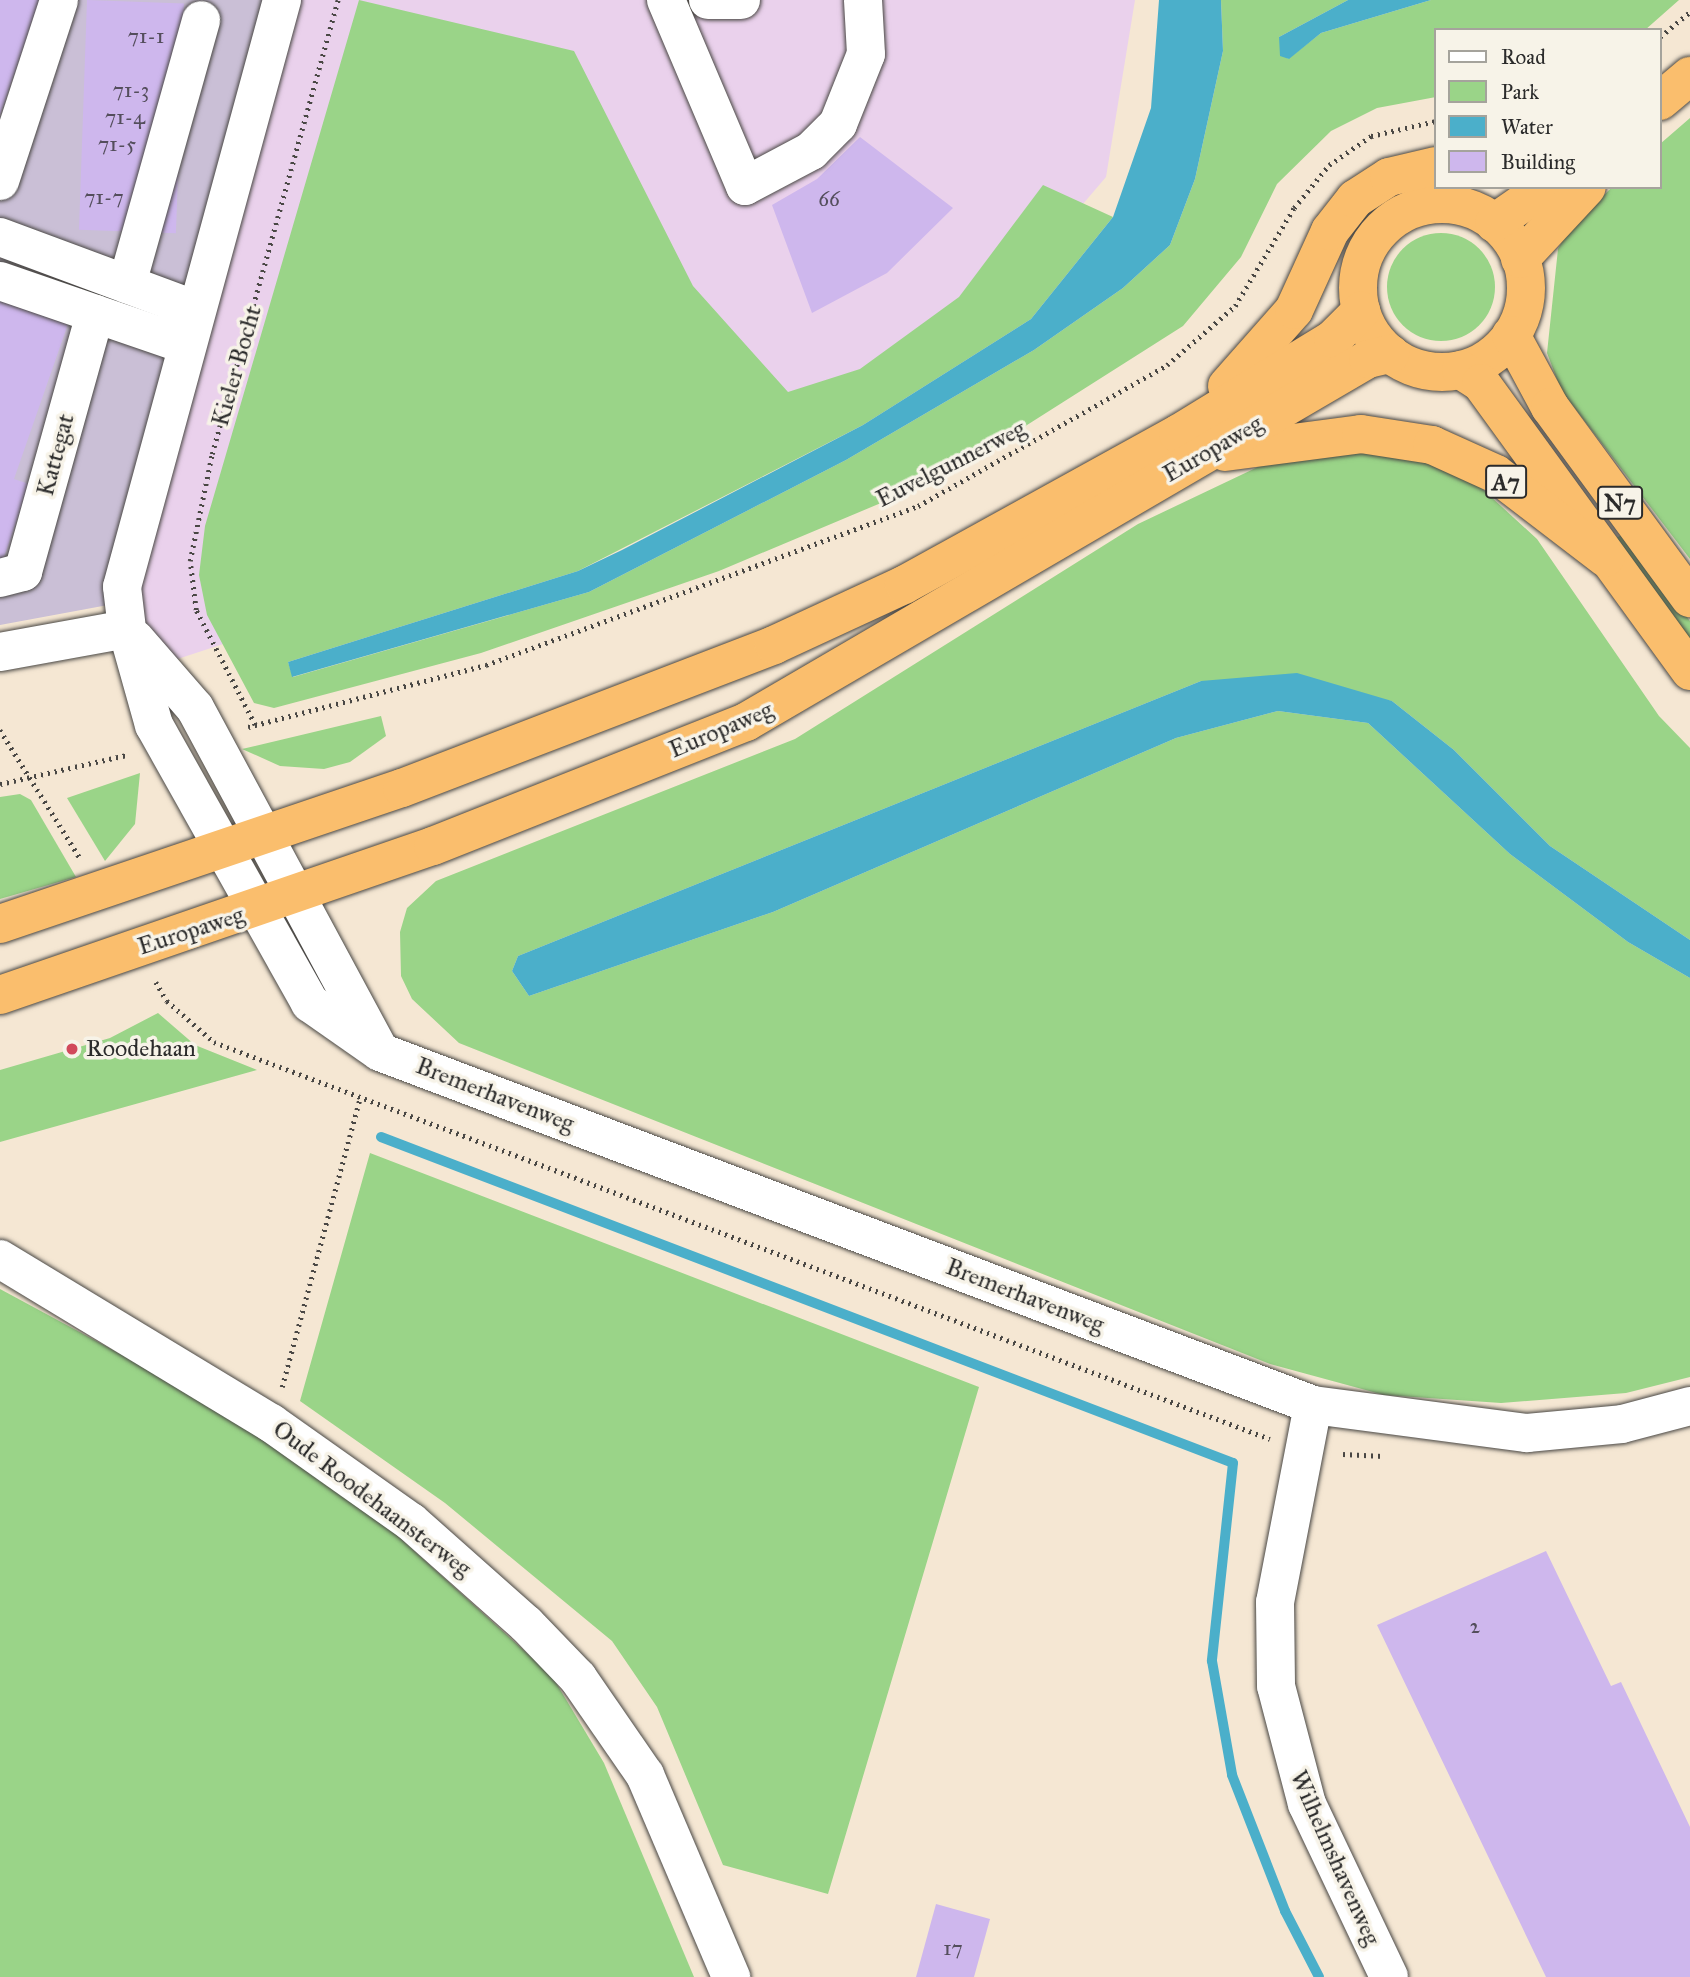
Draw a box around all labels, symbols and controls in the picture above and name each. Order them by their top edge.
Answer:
house number: 71-1 [128,23,164,49]
legend [1434,28,1662,189]
text: Road [1501,44,1546,70]
house number: 71-3 [113,77,149,103]
text: Park [1501,79,1539,105]
house number: 71-4 [105,104,145,130]
text: Water [1501,114,1553,140]
house number: 71-5 [98,131,136,157]
text: Building [1501,149,1575,175]
house number: 71-7 [84,184,124,210]
house number: 66 [818,186,840,212]
street label: Kieler Bocht [206,302,268,430]
street label: Europaweg [1158,409,1268,489]
street label: Kattegat [31,411,81,499]
street label: Euvelgunnerweg [872,414,1030,514]
road number: A7 [1485,462,1527,502]
road number: N7 [1596,484,1644,523]
street label: Europaweg [665,695,777,765]
street label: Europaweg [134,900,248,962]
place label: Roodehaan [86,1035,196,1063]
marker: Roodehaan [64,1041,80,1057]
street label: Bremerhavenweg [412,1052,578,1138]
street label: Bremerhavenweg [942,1253,1108,1339]
street label: Oude Roodehaansterweg [267,1415,477,1583]
house number: 2 [1470,1613,1480,1639]
street label: Wilhelmshavenweg [1284,1766,1386,1950]
house number: 17 [943,1935,963,1961]

